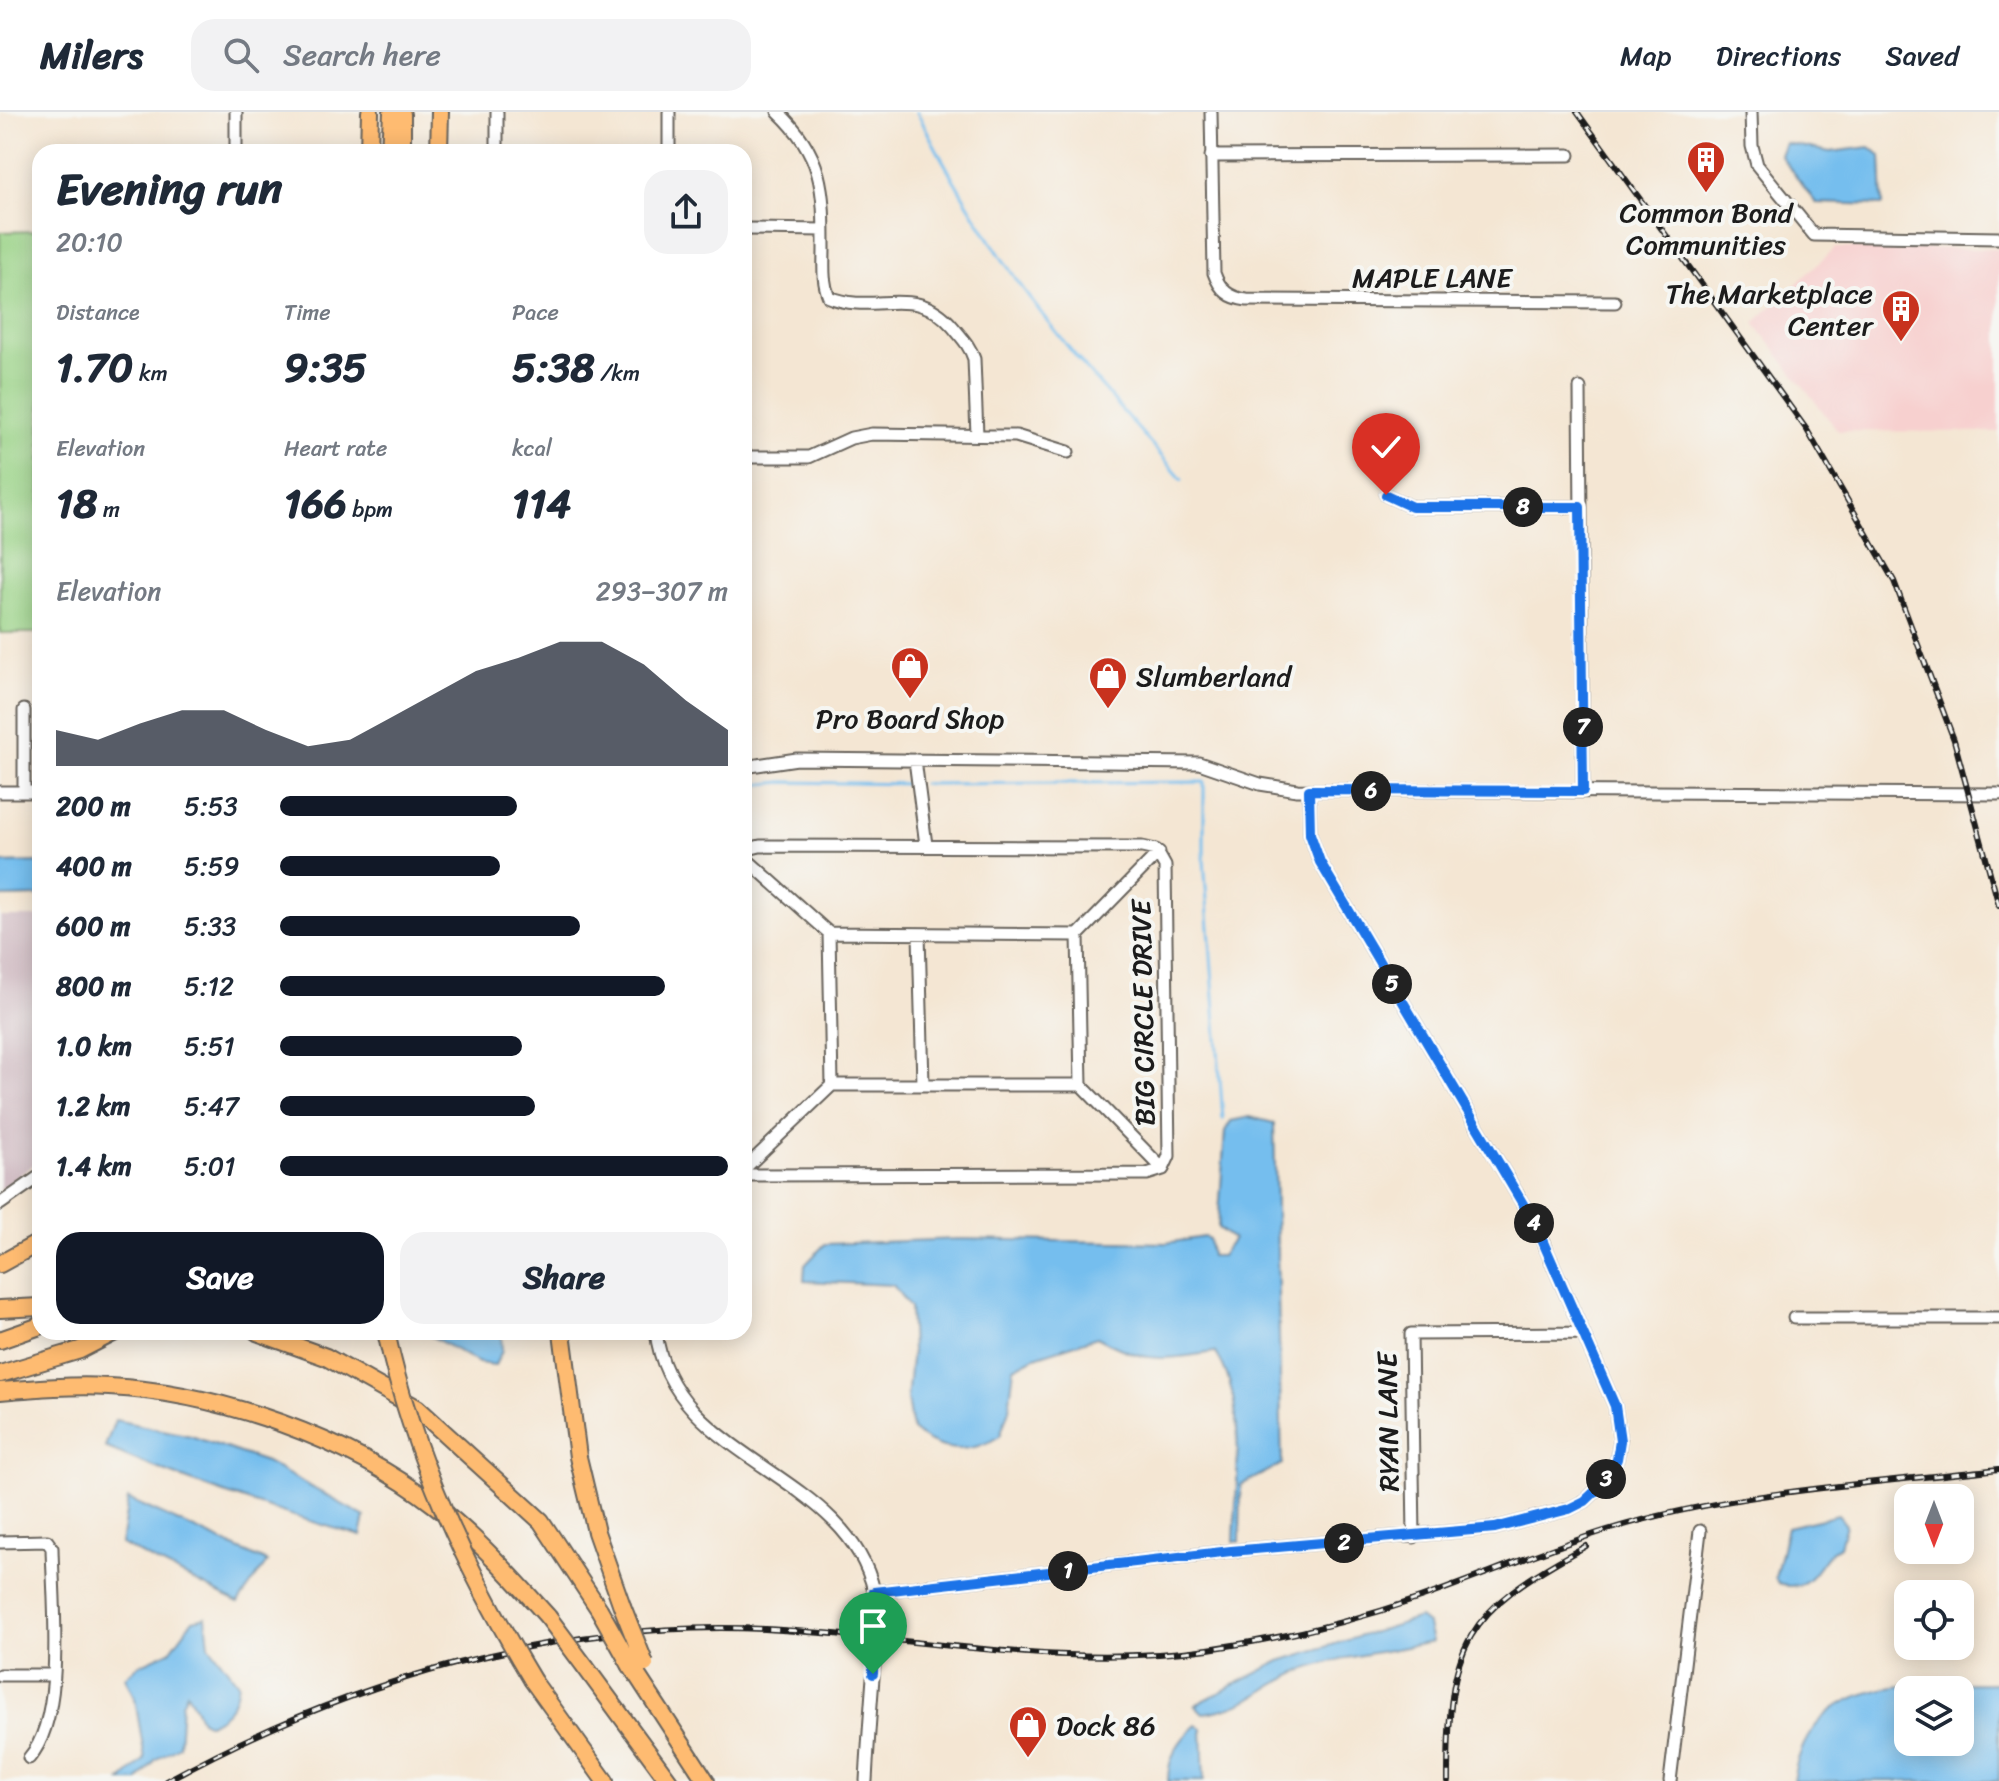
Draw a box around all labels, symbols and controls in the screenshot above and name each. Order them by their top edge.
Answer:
search box [191,19,751,91]
text: Milers [40,22,143,89]
text: Search here [283,28,441,82]
text: Map [1620,31,1672,80]
text: Directions [1716,31,1841,80]
text: Saved [1885,31,1959,80]
icon: search [219,33,263,77]
building icon: Common Bond Communities [1685,139,1727,194]
text: Evening run [56,150,282,228]
button: share [644,170,728,254]
place label: Common Bond Communities [1620,188,1795,269]
text: 20:10 [56,219,123,265]
street label: MAPLE LANE [1352,253,1513,302]
place label: The Marketplace Center [1666,269,1875,350]
building icon: The Marketplace Center [1880,288,1922,343]
text: Distance [56,293,140,332]
text: Time [284,293,331,332]
text: Pace [512,293,559,332]
text: 1.70 [56,332,133,403]
text: 9:35 [284,332,367,403]
text: 5:38 [512,332,595,403]
text: km [133,354,168,393]
text: /km [595,354,640,393]
pin [1352,413,1420,495]
icon: check [1364,425,1408,469]
text: Elevation [56,429,145,468]
text: Heart rate [284,429,387,468]
text: kcal [512,429,552,468]
text: 18 [56,468,97,539]
text: 166 [284,468,347,539]
text: 114 [512,468,571,539]
pin: 8 [1503,487,1543,527]
text: 8 [1516,487,1530,526]
text: m [97,490,120,529]
text: bpm [347,490,393,529]
text: Elevation [56,568,161,614]
text: 293–307 m [596,568,728,614]
shop icon: Pro Board Shop [889,645,931,700]
place label: Slumberland [1136,652,1293,701]
shop icon: Slumberland [1087,655,1129,710]
place label: Pro Board Shop [816,694,1004,743]
pin: 7 [1563,707,1603,747]
text: 7 [1577,707,1589,746]
pin: 6 [1351,771,1391,811]
text: 6 [1365,771,1377,810]
text: 200 m [56,783,131,829]
text: 5:53 [184,783,238,829]
text: 400 m [56,843,132,889]
text: 5:59 [184,843,240,889]
street label: BIG CIRCLE DRIVE [1117,898,1169,1126]
text: 600 m [56,903,130,949]
text: 5:33 [184,903,236,949]
text: 800 m [56,963,131,1009]
text: 5:12 [184,963,234,1009]
pin: 5 [1372,964,1412,1004]
text: 5 [1385,964,1399,1003]
text: 1.0 km [56,1023,132,1069]
text: 5:51 [184,1023,235,1069]
text: 1.2 km [56,1083,131,1129]
text: 5:47 [184,1083,239,1129]
text: 1.4 km [56,1143,132,1189]
text: 5:01 [184,1143,235,1189]
pin: 4 [1514,1203,1554,1243]
text: 4 [1527,1203,1541,1242]
button: Save [56,1232,384,1324]
button: Share [400,1232,728,1324]
street label: RYAN LANE [1362,1350,1414,1492]
pin: 3 [1586,1459,1626,1499]
text: 3 [1600,1459,1612,1498]
north arrow [1894,1484,1974,1564]
map controls [1894,1484,1974,1756]
pin: 2 [1324,1523,1364,1563]
text: 2 [1338,1523,1350,1562]
pin: 1 [1048,1551,1088,1591]
text: 1 [1063,1551,1073,1590]
button: locate [1894,1580,1974,1660]
pin [839,1592,907,1674]
icon: arrive [851,1604,895,1648]
button: layers [1894,1676,1974,1756]
place label: Dock 86 [1056,1701,1156,1750]
shop icon: Dock 86 [1007,1704,1049,1759]

